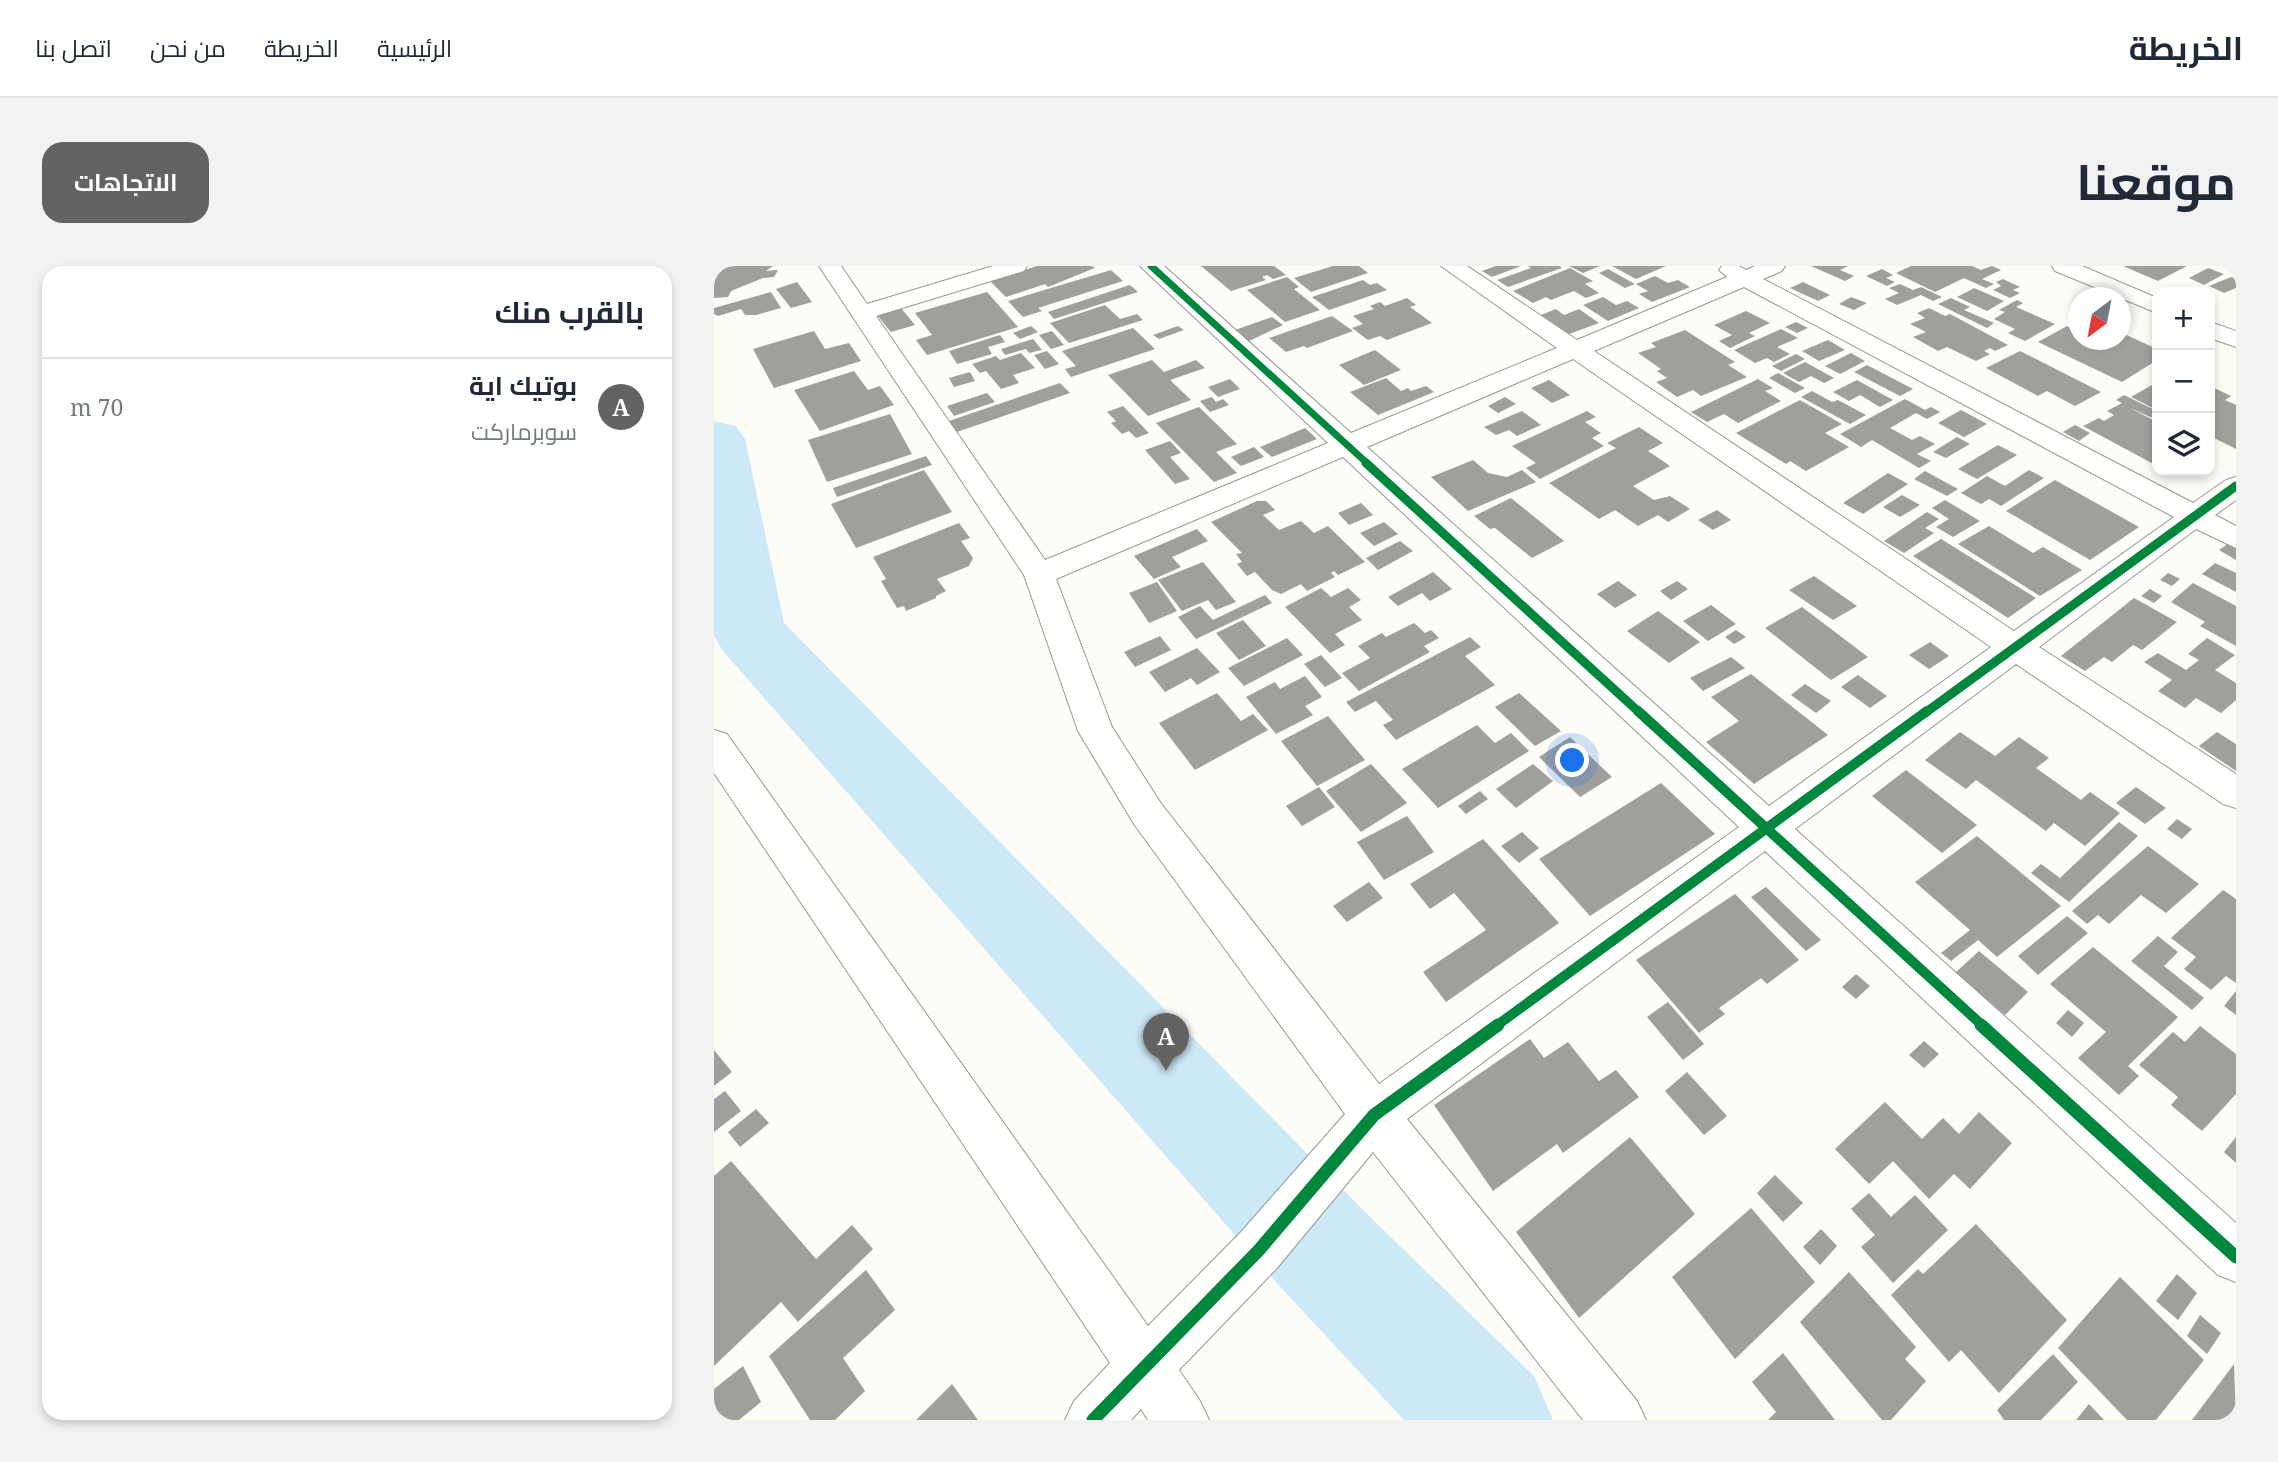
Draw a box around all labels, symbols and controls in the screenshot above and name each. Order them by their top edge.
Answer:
text: الخريطة [2129,25,2243,70]
text: اتصل بنا [35,31,112,64]
text: من نحن [150,31,226,64]
text: الخريطة [264,31,339,64]
text: الرئيسية [377,31,452,64]
button: الاتجاهات [42,142,209,223]
text: موقعنا [2076,148,2236,214]
north arrow [2068,287,2131,350]
map controls [2152,287,2215,476]
button: + [2152,287,2215,350]
text: بالقرب منك [495,291,644,332]
button: − [2152,350,2215,413]
text: بوتيك اية [469,367,577,403]
text: 70 m [70,391,123,423]
text: A [612,391,630,423]
button: layers [2152,413,2215,476]
text: سوبرماركت [471,415,577,447]
your location [1555,743,1589,777]
pin: A [1143,1013,1189,1071]

